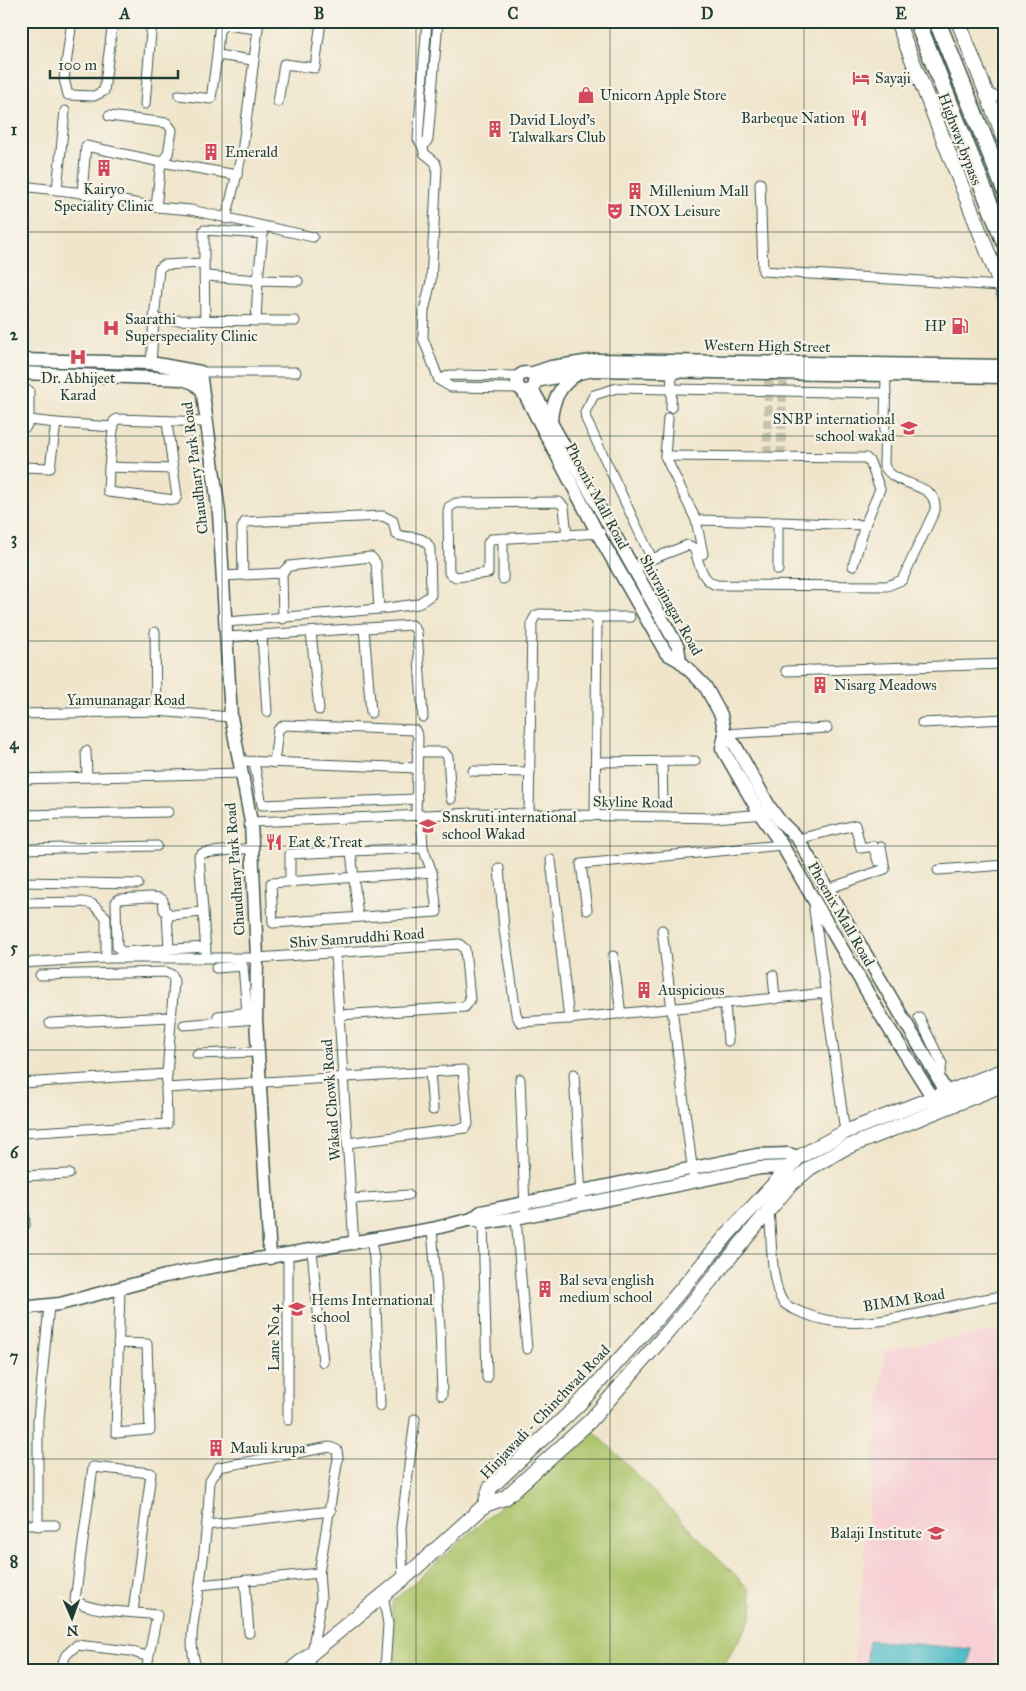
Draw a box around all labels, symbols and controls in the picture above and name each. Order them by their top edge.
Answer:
text: A [119,4,131,23]
text: B [314,4,324,23]
text: C [508,4,519,23]
text: D [701,4,714,23]
text: E [895,4,907,23]
scale bar [50,48,178,80]
text: 100 m [58,56,98,74]
hotel icon: Sayaji [851,68,871,88]
place label: Sayaji [875,69,911,87]
shop icon: Unicorn Apple Store [576,85,596,105]
place label: Unicorn Apple Store [600,86,726,104]
street label: Highway bypass [934,90,986,188]
restaurant icon: Barbeque Nation [849,108,869,128]
place label: Barbeque Nation [741,109,845,128]
place label: David Lloyd's Talwalkars Club [509,111,606,146]
building icon: David Lloyd's Talwalkars Club [485,119,505,139]
text: 1 [11,120,18,139]
building icon: Emerald [201,142,221,162]
place label: Emerald [225,143,279,161]
building icon: Kairyo Speciality Clinic [94,158,114,178]
place label: Kairyo Speciality Clinic [54,180,154,215]
building icon: Millenium Mall [625,181,645,201]
place label: Millenium Mall [649,182,750,200]
theatre icon: INOX Leisure [605,201,625,221]
place label: INOX Leisure [629,202,721,220]
place label: Saarathi Superspeciality Clinic [125,310,258,345]
fuel station icon: HP [950,316,970,336]
place label: HP [924,317,946,335]
hospital icon: Saarathi Superspeciality Clinic [101,318,121,338]
text: 2 [10,325,19,344]
street label: Western High Street [703,336,831,356]
hospital icon: Dr. Abhijeet Karad [68,347,88,367]
place label: Dr. Abhijeet Karad [41,369,116,404]
street label: Chaudhary Park Road [178,400,212,535]
place label: SNBP international school wakad [773,410,896,445]
school or university icon: SNBP international school wakad [899,418,919,438]
street label: Phoenix Mall Road [561,440,633,553]
text: 3 [11,529,17,549]
street label: Shivrajnagar Road [636,551,706,659]
building icon: Nisarg Meadows [810,675,830,695]
place label: Nisarg Meadows [834,676,937,694]
street label: Yamunanagar Road [67,691,186,709]
text: 4 [10,734,20,754]
street label: Skyline Road [593,792,674,812]
street label: Chaudhary Park Road [221,801,249,936]
place label: Snskruti international school Wakad [442,808,578,843]
school or university icon: Snskruti international school Wakad [418,816,438,836]
restaurant icon: Eat & Treat [264,832,284,852]
place label: Eat & Treat [288,833,364,851]
street label: Phoenix Mall Road [804,858,879,970]
street label: Shiv Samruddhi Road [289,924,426,952]
text: 5 [10,938,18,957]
building icon: Auspicious [634,980,654,1000]
place label: Auspicious [657,981,724,999]
street label: Wakad Chowk Road [318,1038,344,1161]
text: 6 [10,1143,19,1162]
place label: Bal seva english medium school [559,1271,655,1306]
building icon: Bal seva english medium school [535,1279,555,1299]
street label: BIMM Road [862,1285,947,1315]
place label: Hems International school [311,1291,434,1326]
school or university icon: Hems International school [287,1299,307,1319]
street label: Lane No 4 [265,1304,283,1371]
street label: Hinjawadi - Chinchwad Road [476,1341,614,1483]
text: 7 [10,1347,19,1366]
building icon: Mauli krupa [206,1438,226,1458]
place label: Mauli krupa [230,1439,306,1457]
school or university icon: Balaji Institute [926,1523,946,1543]
place label: Balaji Institute [830,1524,922,1542]
text: 8 [10,1552,18,1571]
north arrow [48,1594,98,1644]
text: N [66,1622,79,1639]

